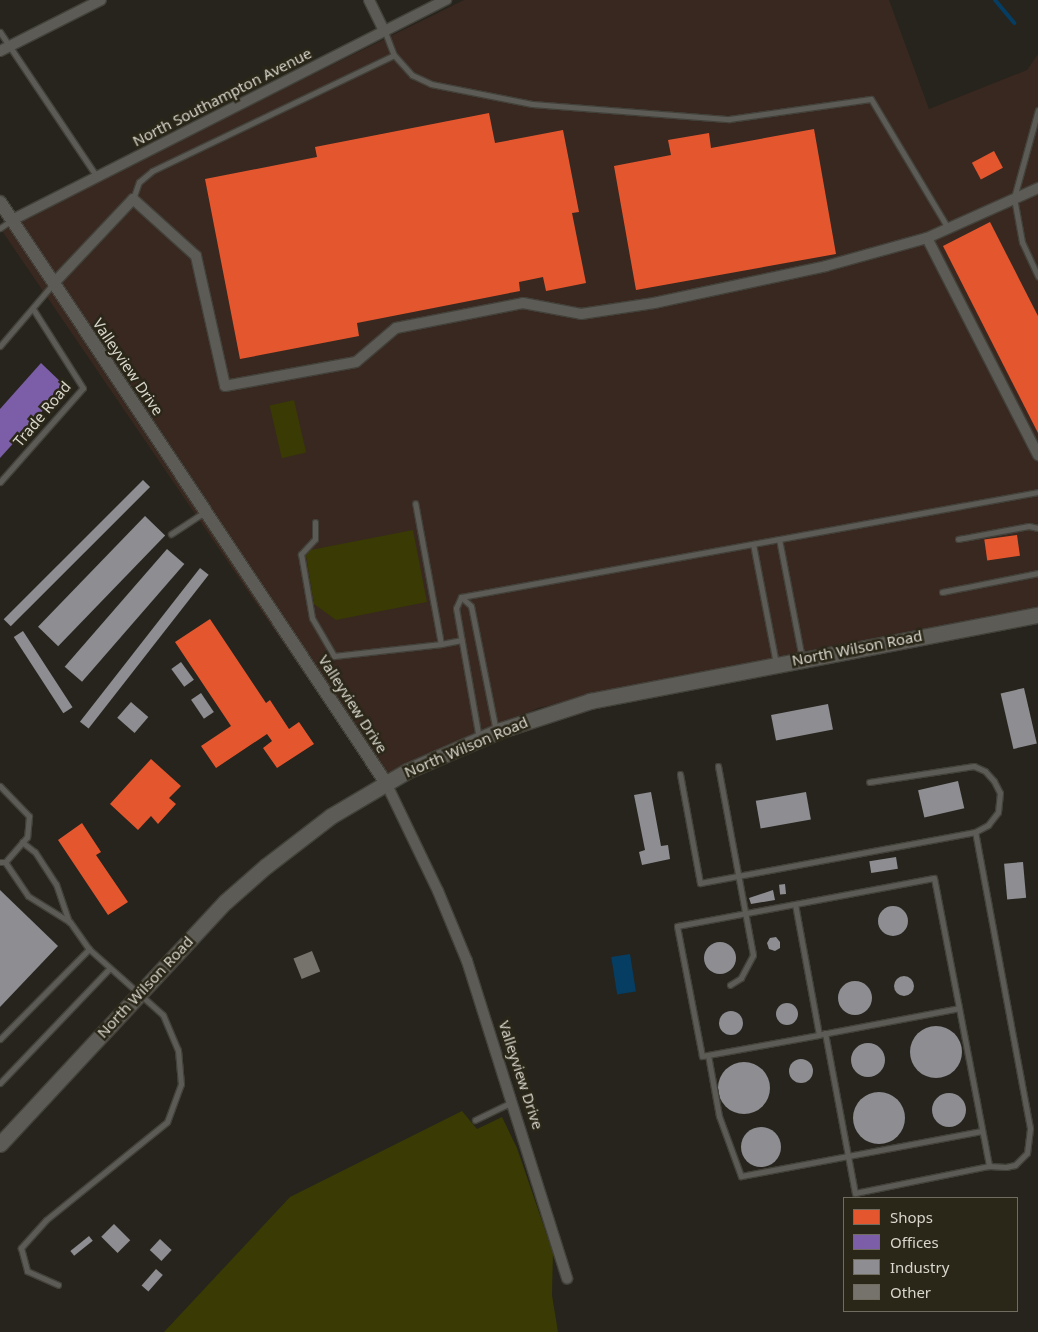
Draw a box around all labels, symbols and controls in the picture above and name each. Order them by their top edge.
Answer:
street label: North Southampton Avenue [129,44,315,150]
street label: Valleyview Drive [89,315,167,419]
street label: Trade Road [10,378,74,450]
street label: North Wilson Road [790,627,924,669]
street label: Valleyview Drive [315,652,391,756]
street label: North Wilson Road [402,713,530,781]
street label: North Wilson Road [93,932,197,1042]
street label: Valleyview Drive [495,1018,547,1132]
legend [843,1197,1018,1312]
text: Shops [890,1207,933,1227]
text: Offices [890,1232,939,1252]
text: Industry [890,1257,949,1277]
text: Other [890,1282,931,1302]

